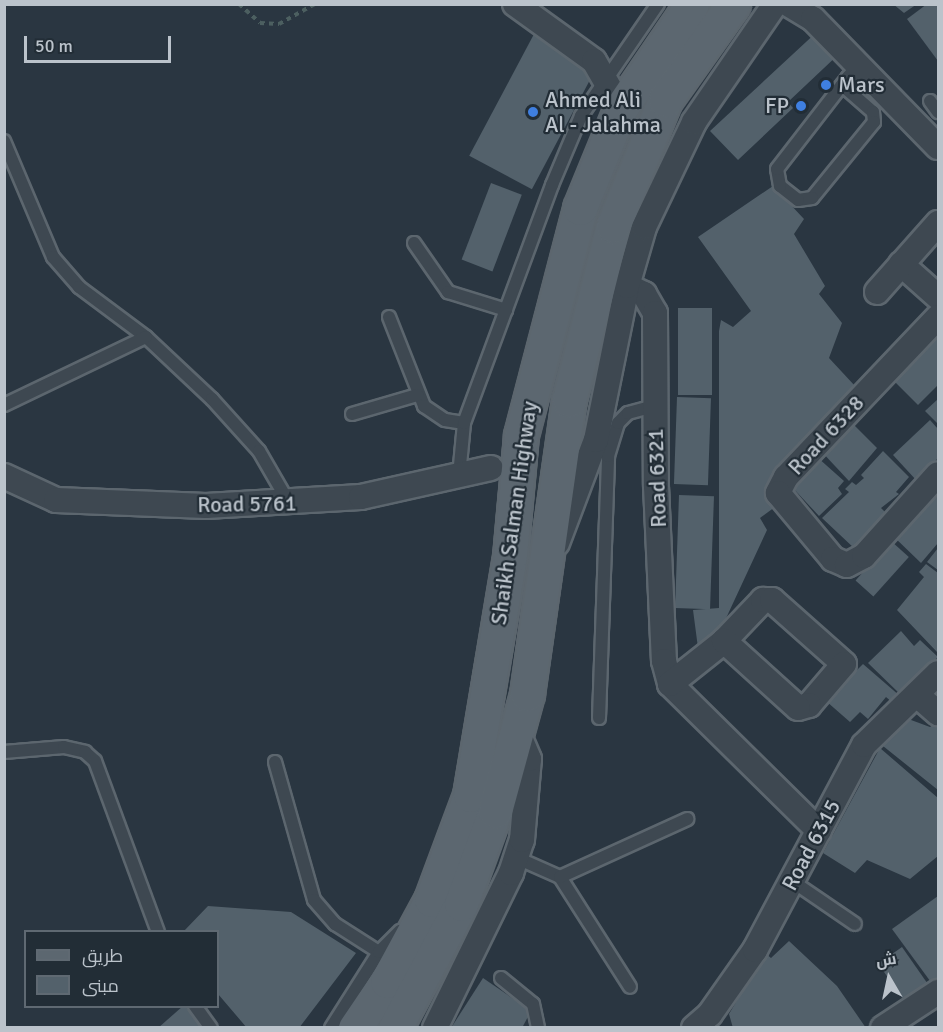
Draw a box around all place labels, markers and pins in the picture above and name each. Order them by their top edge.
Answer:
place label: Mars [838,72,885,98]
marker: Mars [819,78,833,92]
place label: Ahmed Ali Al - Jalahma [545,86,661,138]
place label: FP [765,93,789,119]
marker: FP [794,99,808,113]
marker: Ahmed Ali Al - Jalahma [526,105,540,119]

